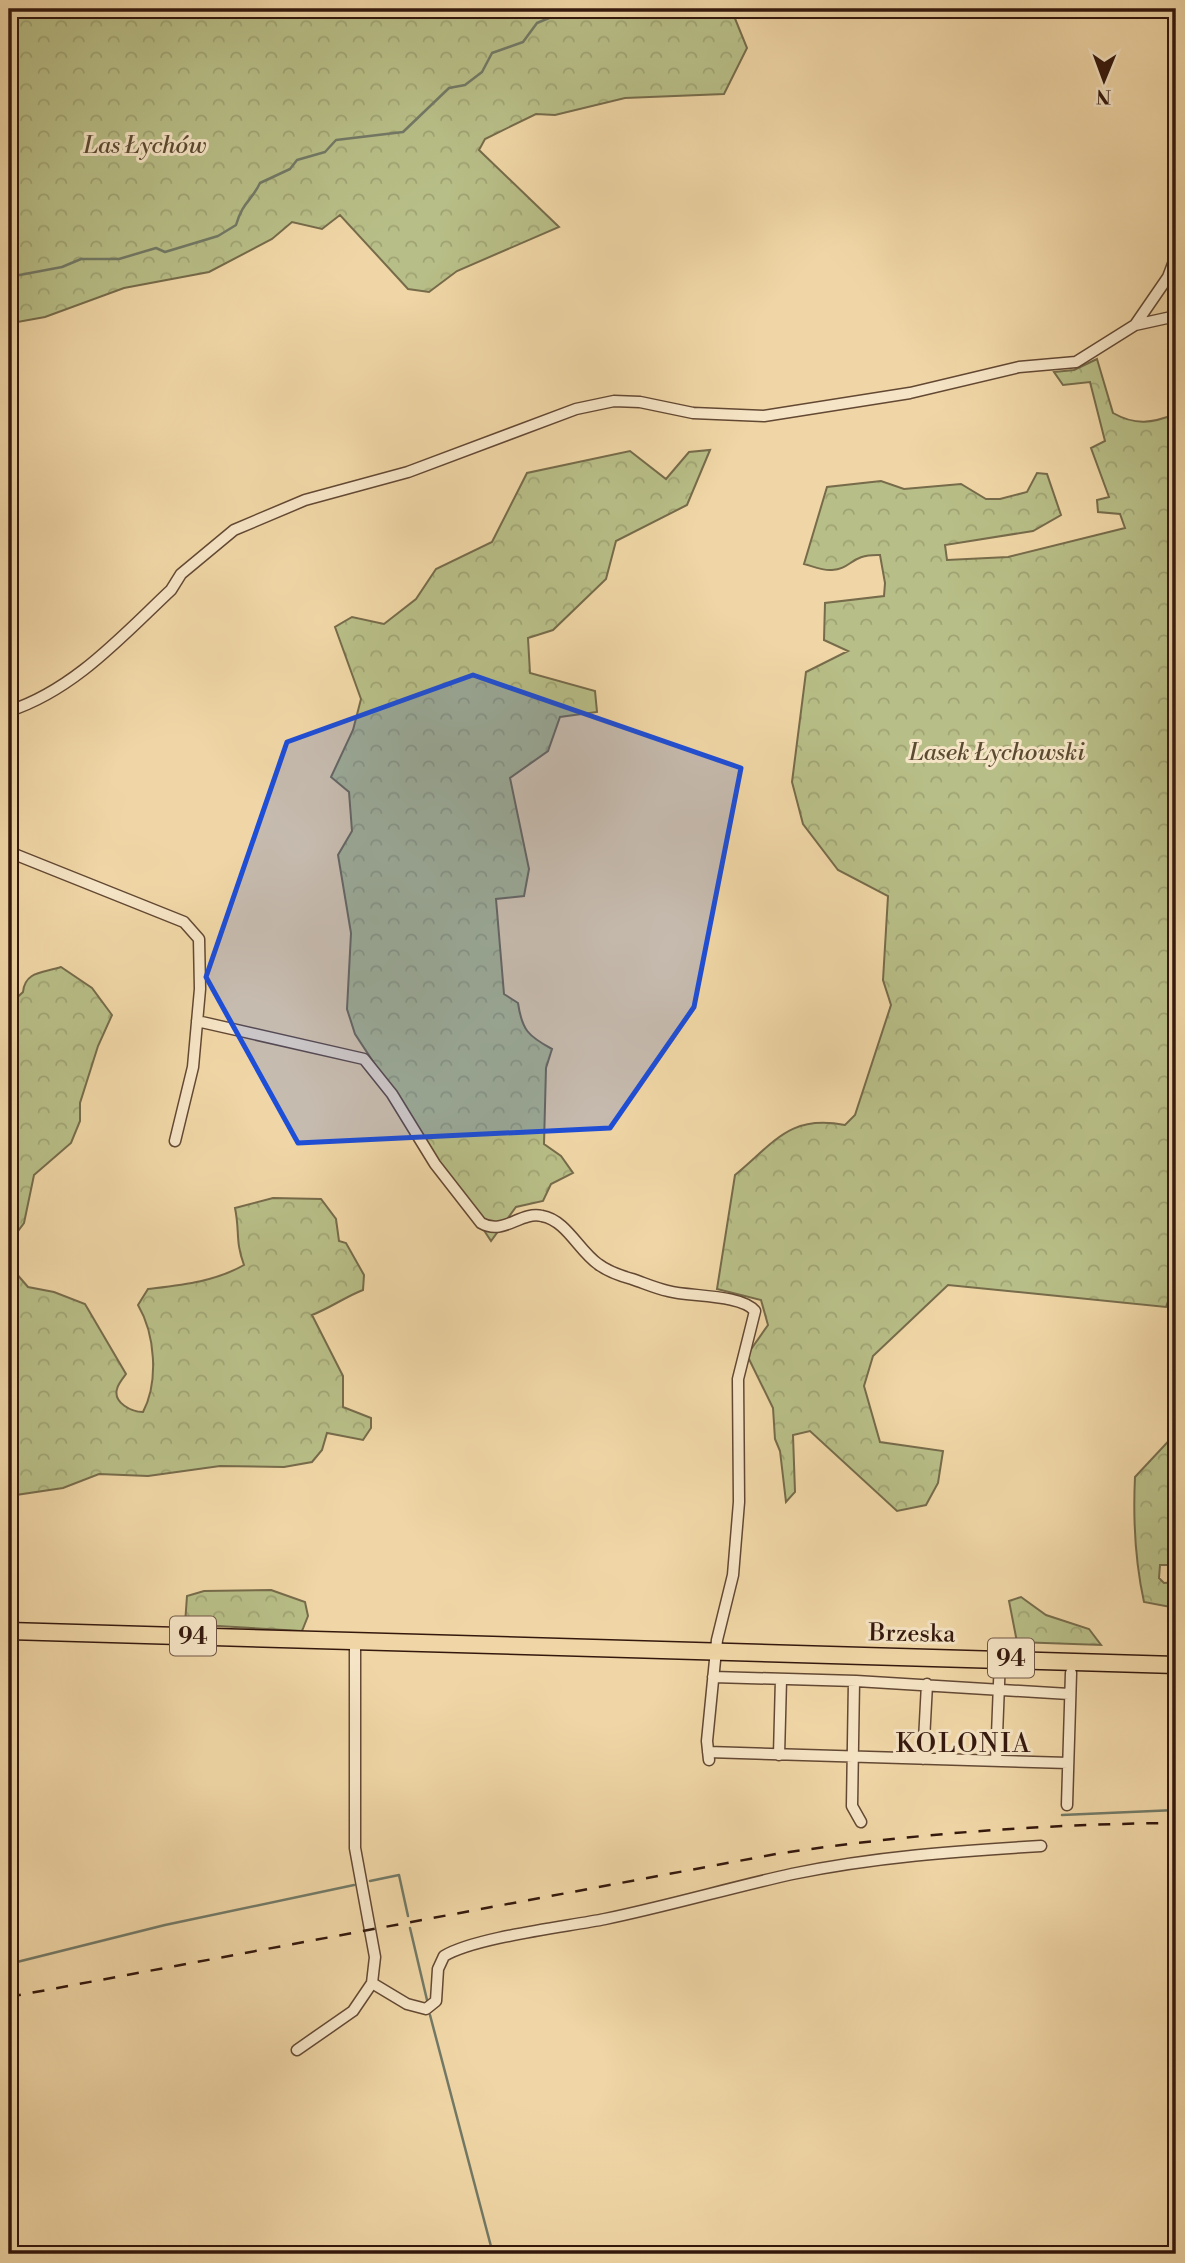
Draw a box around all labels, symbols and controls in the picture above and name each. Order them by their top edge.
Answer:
north arrow [1070,46,1140,116]
text: N [1096,84,1111,108]
park label: Las Łychów [83,131,207,161]
park label: Lasek Łychowski [908,738,1085,768]
road number: 94 [170,1616,216,1656]
street label: Brzeska [867,1618,957,1650]
road number: 94 [988,1638,1034,1678]
district label: KOLONIA [896,1728,1032,1760]

